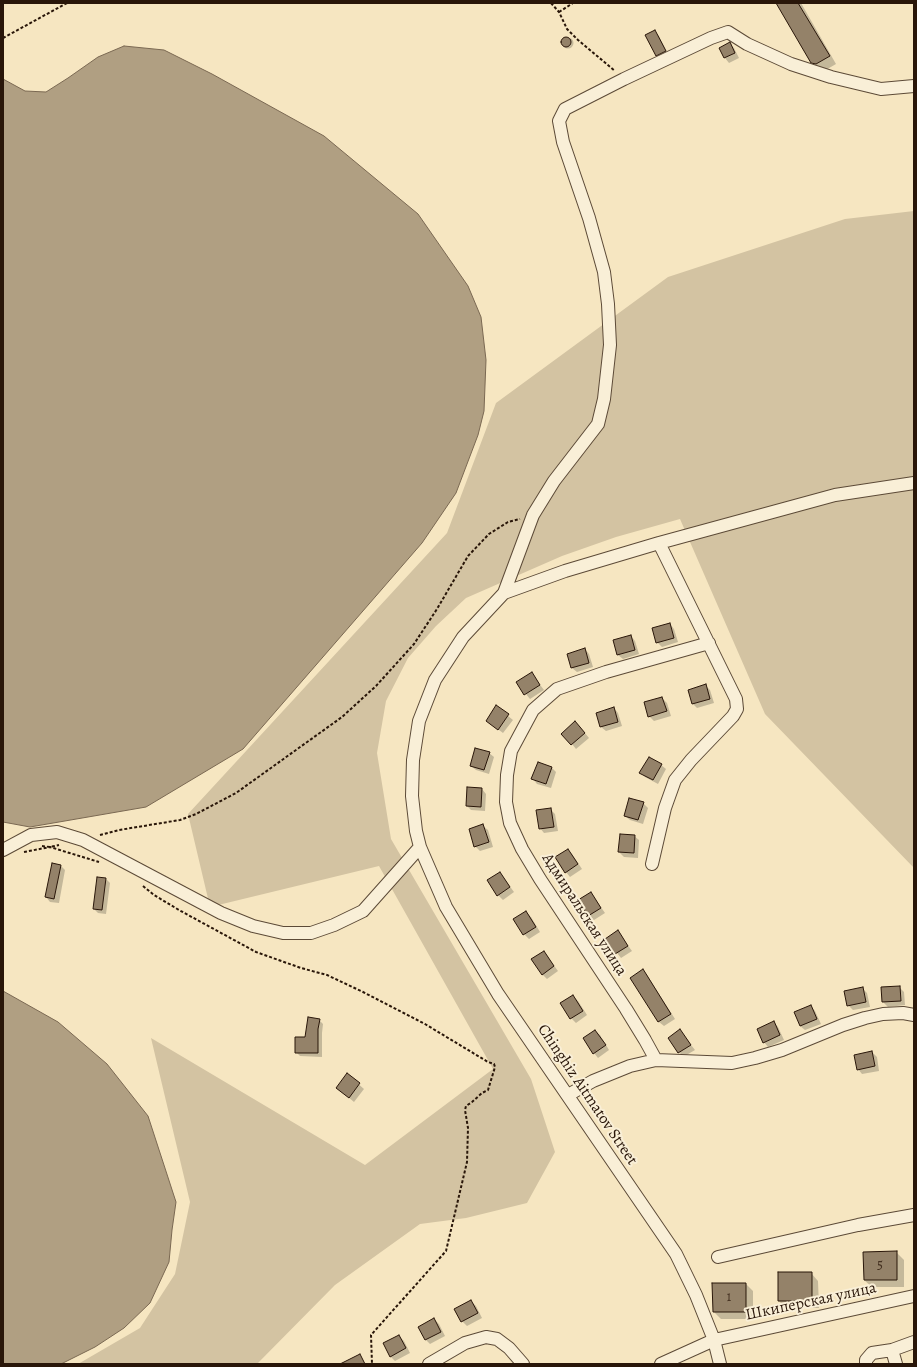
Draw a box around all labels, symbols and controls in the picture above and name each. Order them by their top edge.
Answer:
street label: Адмиральская улица [537,850,631,980]
street label: Chinghiz Aitmatov Street [533,1021,641,1169]
house number: 5 [877,1258,883,1274]
street label: Шкиперская улица [744,1279,878,1325]
house number: 1 [727,1290,731,1306]

